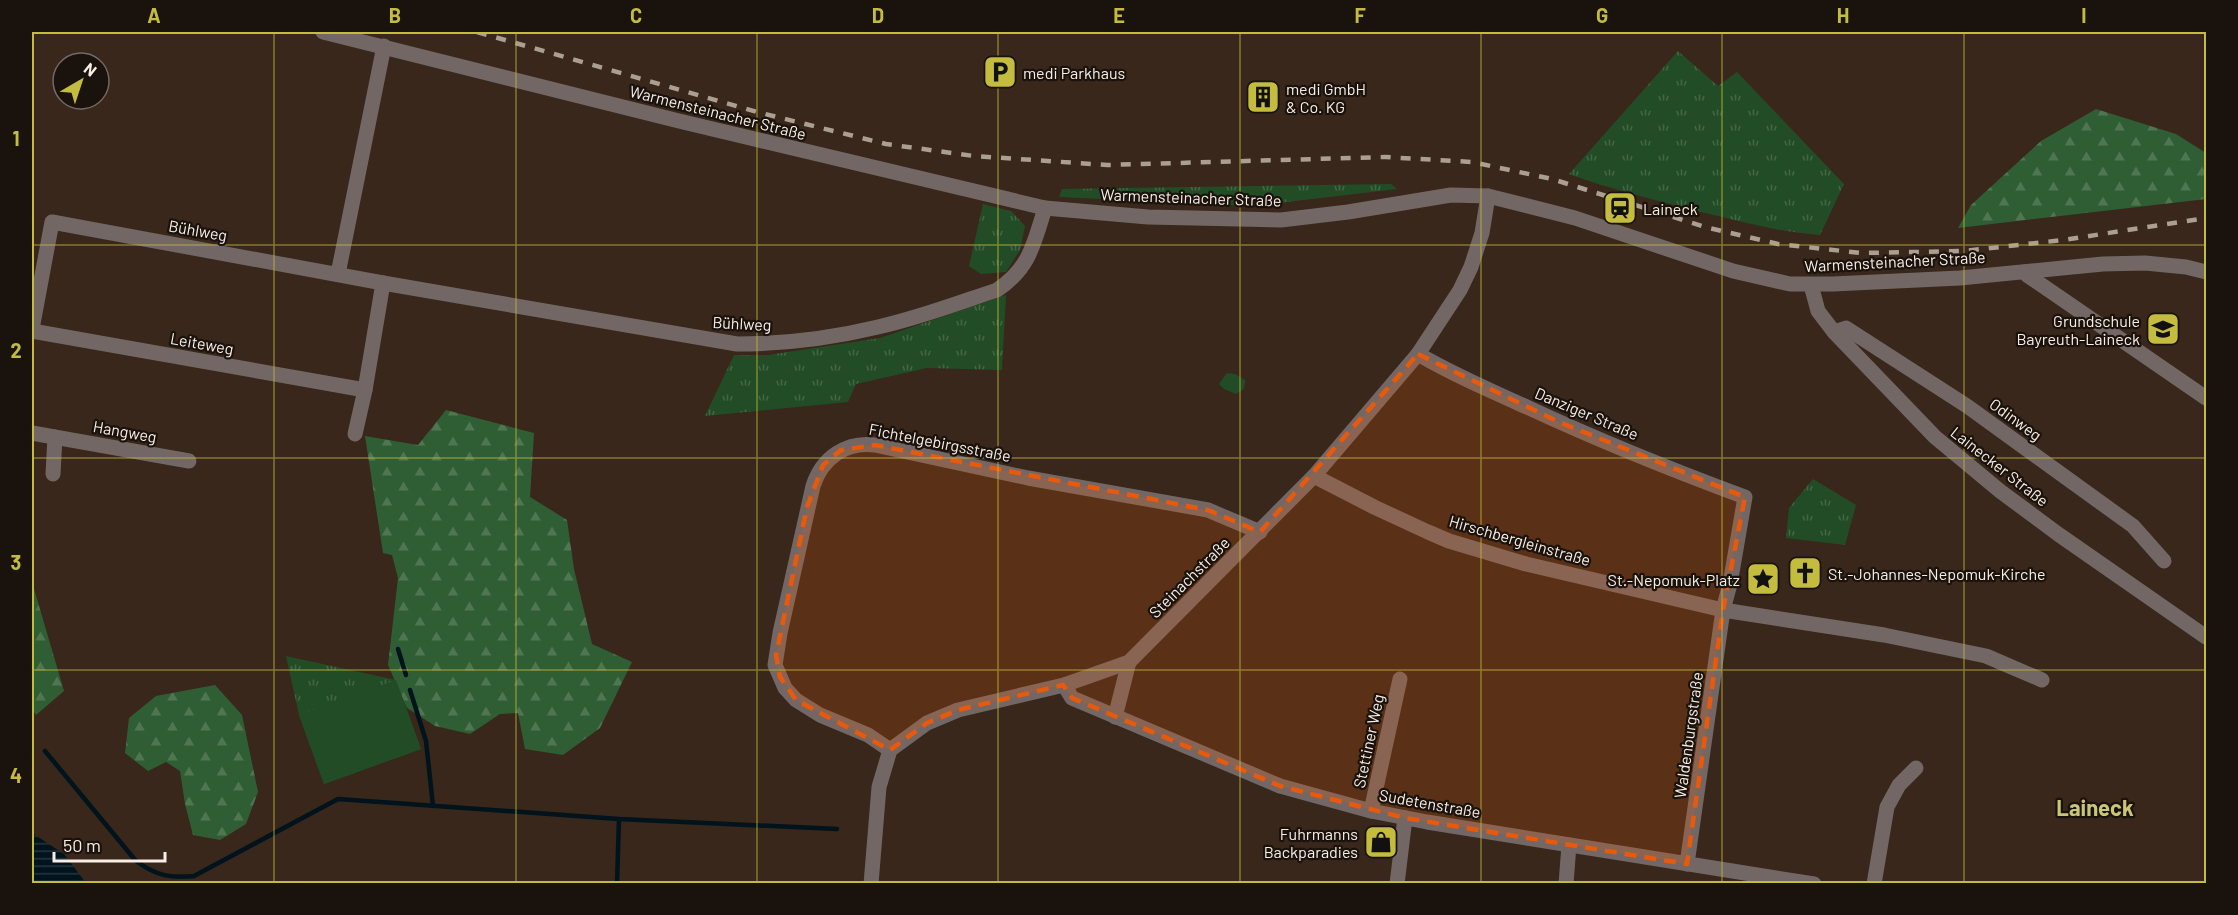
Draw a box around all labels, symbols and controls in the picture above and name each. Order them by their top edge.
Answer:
text: A [147,3,161,27]
text: B [389,3,401,27]
text: C [630,3,642,27]
text: D [872,3,884,27]
text: E [1113,3,1125,27]
text: F [1354,3,1366,27]
text: G [1596,3,1608,27]
text: H [1837,3,1849,27]
text: I [2081,3,2087,27]
north arrow [51,51,111,111]
parking icon: medi Parkhaus [982,54,1018,90]
text: N [81,58,101,80]
place label: medi Parkhaus [1023,63,1125,82]
building icon: medi GmbH & Co. KG [1245,79,1281,115]
place label: medi GmbH & Co. KG [1286,79,1366,116]
street label: Warmensteinacher Straße [628,81,808,143]
text: 1 [12,126,20,150]
street label: Warmensteinacher Straße [1100,184,1282,210]
station icon: Laineck [1602,190,1638,226]
place label: Laineck [1643,199,1698,218]
street label: Bühlweg [167,216,229,244]
street label: Warmensteinacher Straße [1804,247,1986,275]
place label: Grundschule Bayreuth-Laineck [2016,311,2140,348]
school or university icon: Grundschule Bayreuth-Laineck [2145,311,2181,347]
street label: Bühlweg [712,312,772,334]
street label: Leiteweg [169,328,235,358]
text: 2 [10,338,22,362]
street label: Danziger Straße [1532,383,1642,443]
street label: Odinweg [1986,394,2046,444]
street label: Hangweg [92,416,158,446]
street label: Fichtelgebirgsstraße [867,419,1013,465]
street label: Lainecker Straße [1947,422,2053,510]
street label: Hirschbergleinstraße [1447,511,1593,569]
street label: Steinachstraße [1145,533,1233,621]
text: 3 [11,550,21,574]
church icon: St.-Johannes-Nepomuk-Kirche [1787,555,1823,591]
place icon: St.-Nepomuk-Platz [1745,561,1781,597]
place label: St.-Johannes-Nepomuk-Kirche [1828,564,2045,583]
place label: St.-Nepomuk-Platz [1608,570,1740,589]
street label: Waldenburgstraße [1670,671,1706,799]
street label: Stettiner Weg [1349,692,1387,790]
text: 4 [10,763,22,787]
street label: Sudetenstraße [1378,785,1482,821]
district label: Laineck [2056,794,2134,820]
place label: Fuhrmanns Backparadies [1264,824,1358,861]
shop icon: Fuhrmanns Backparadies [1363,824,1399,860]
scale bar [54,825,165,863]
text: 50 m [63,834,101,856]

